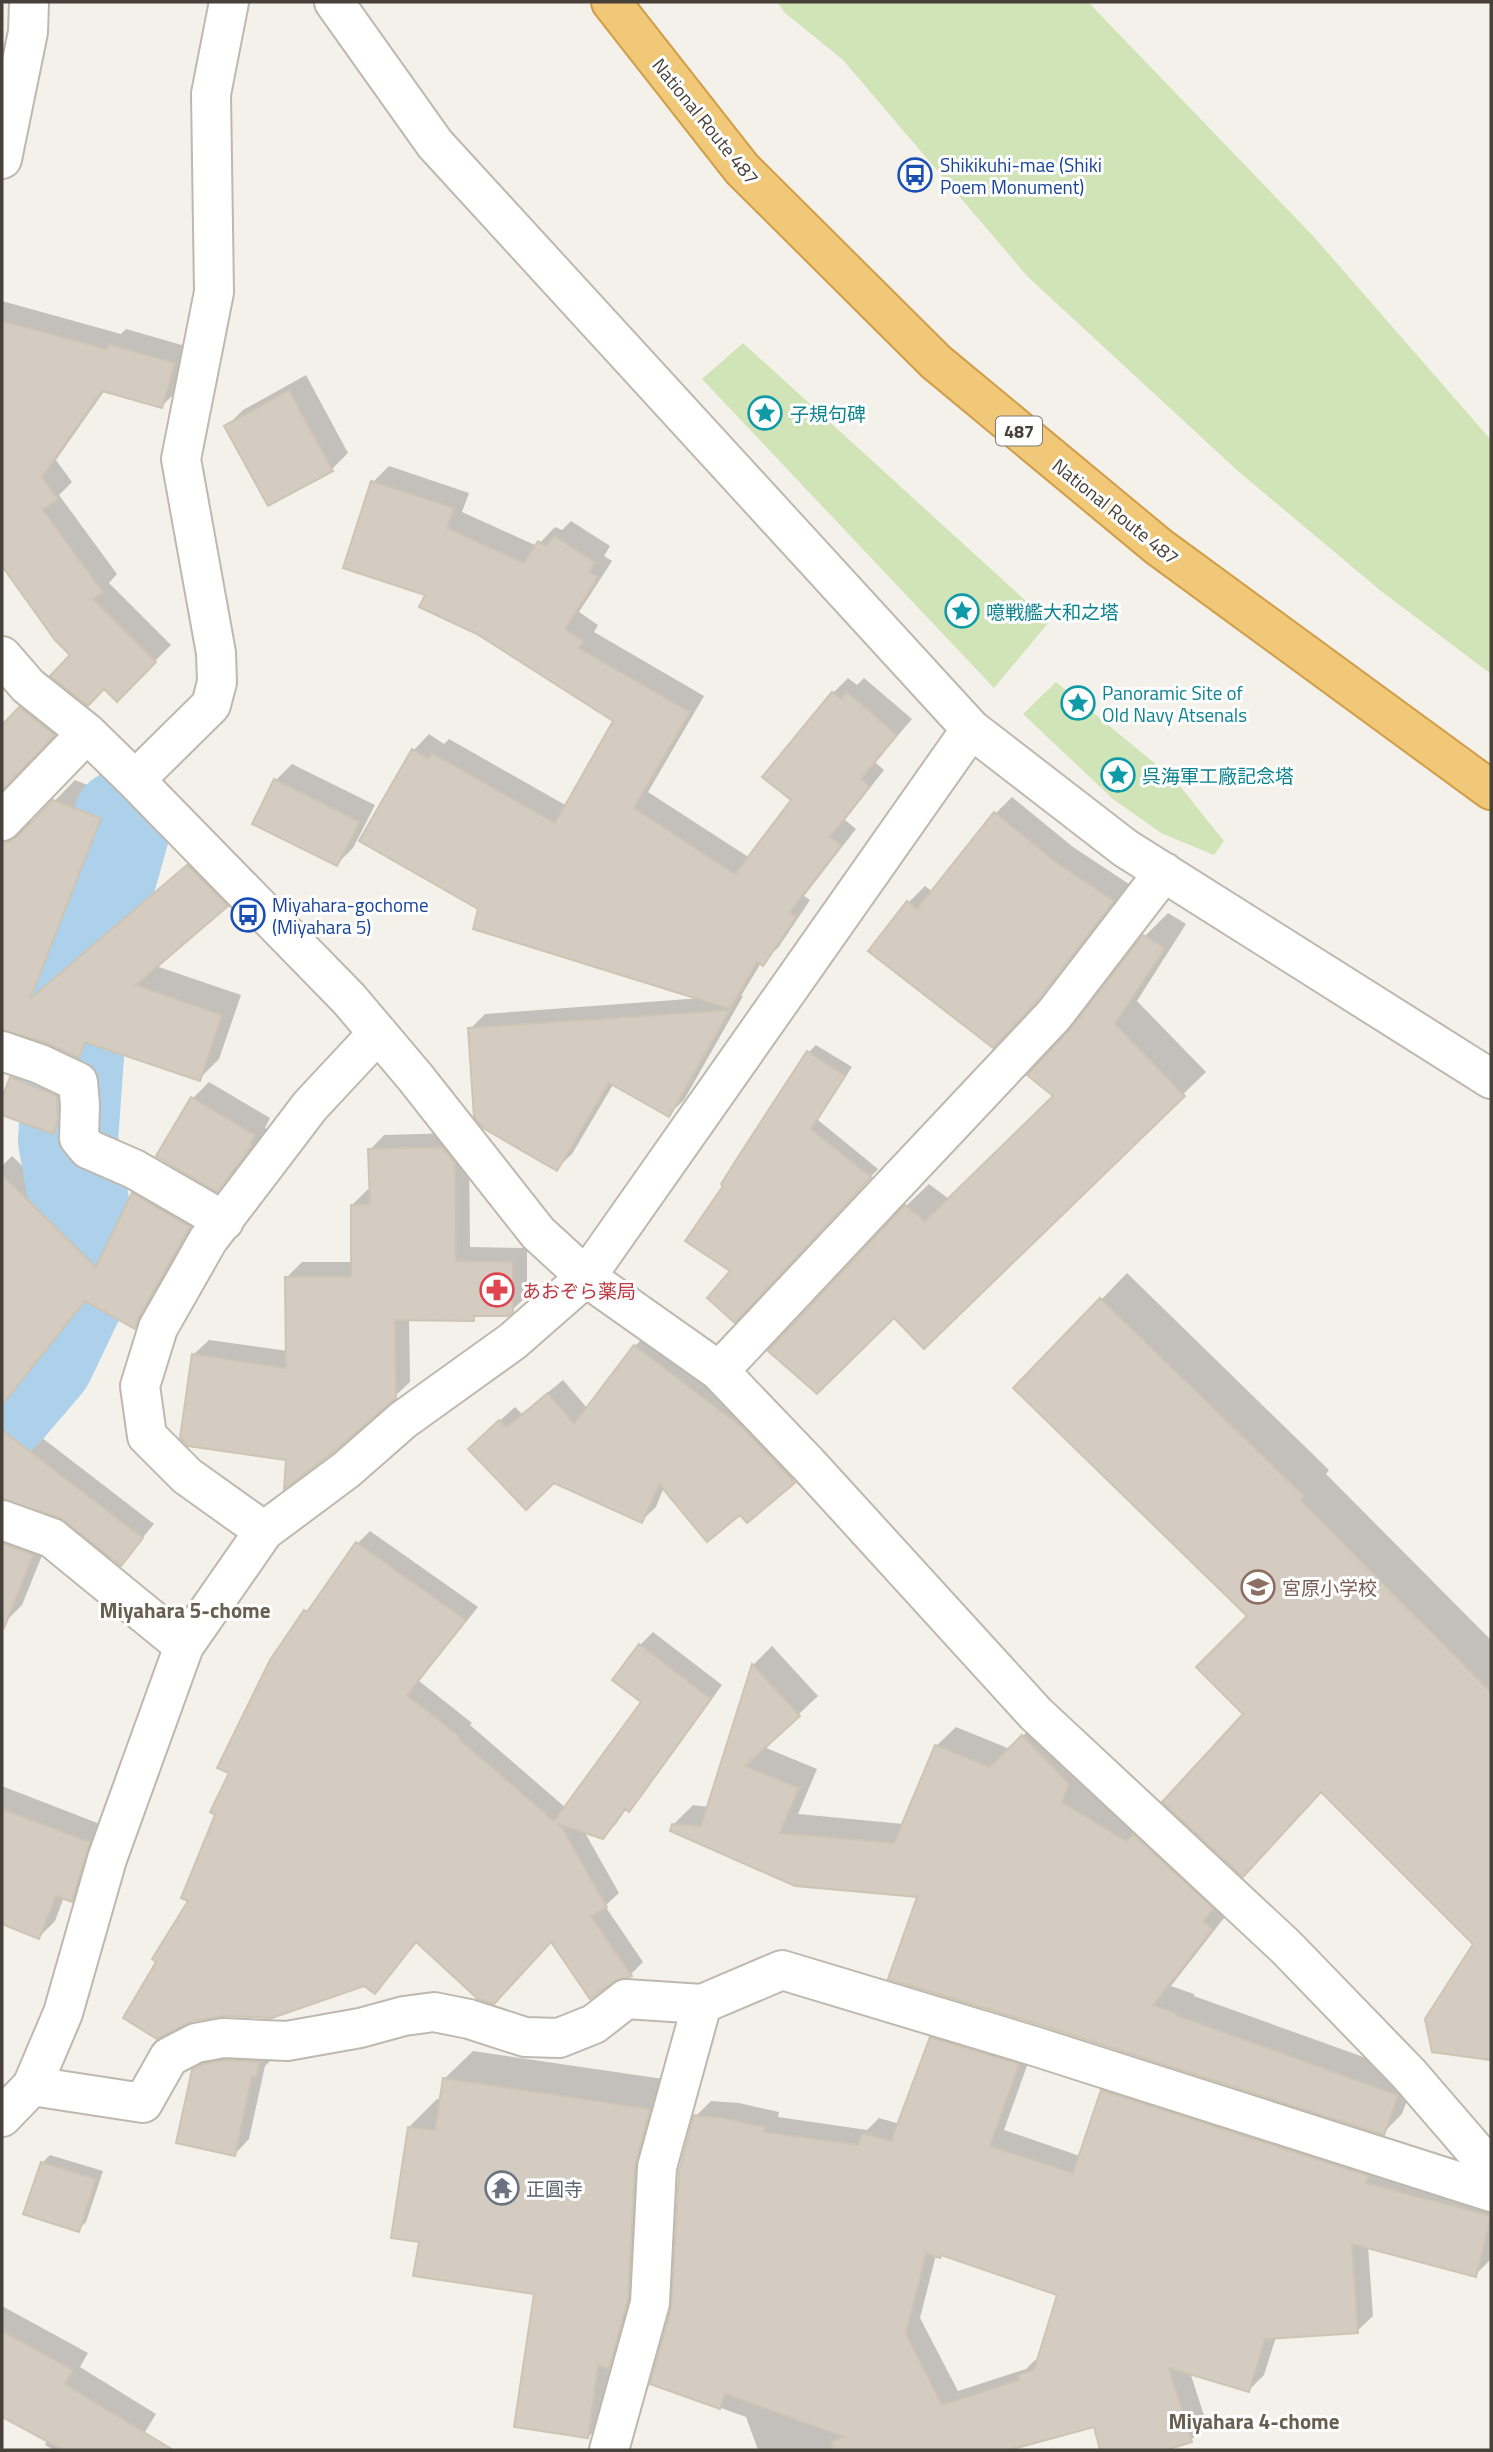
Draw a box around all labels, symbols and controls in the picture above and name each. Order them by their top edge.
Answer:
street label: National Route 487 [646,51,766,191]
place label: Shikikuhi-mae (Shiki Poem Monument) [940,150,1102,201]
bus stop icon: Shikikuhi-mae (Shiki Poem Monument) [896,156,934,194]
place icon: 子規句碑 [746,394,784,432]
place label: 子規句碑 [790,399,866,428]
road number: 487 [996,416,1042,446]
street label: National Route 487 [1046,451,1186,571]
place icon: 噫戦艦大和之塔 [943,592,981,630]
place label: 噫戦艦大和之塔 [986,597,1119,626]
place label: Panoramic Site of Old Navy Atsenals [1102,678,1247,729]
place icon: Panoramic Site of Old Navy Atsenals [1059,684,1097,722]
place icon: 呉海軍工廠記念塔 [1099,756,1137,794]
place label: 呉海軍工廠記念塔 [1142,761,1294,790]
place label: Miyahara-gochome (Miyahara 5) [272,890,429,941]
bus stop icon: Miyahara-gochome (Miyahara 5) [229,896,267,934]
pharmacy icon: あおぞら薬局 [478,1271,516,1309]
place label: あおぞら薬局 [522,1276,636,1305]
school or university icon: 宮原小学校 [1239,1568,1277,1606]
place label: 宮原小学校 [1282,1573,1377,1602]
district label: Miyahara 5-chome [100,1594,270,1626]
temple icon: 正圓寺 [483,2169,521,2207]
place label: 正圓寺 [526,2174,583,2203]
district label: Miyahara 4-chome [1169,2405,1339,2437]

